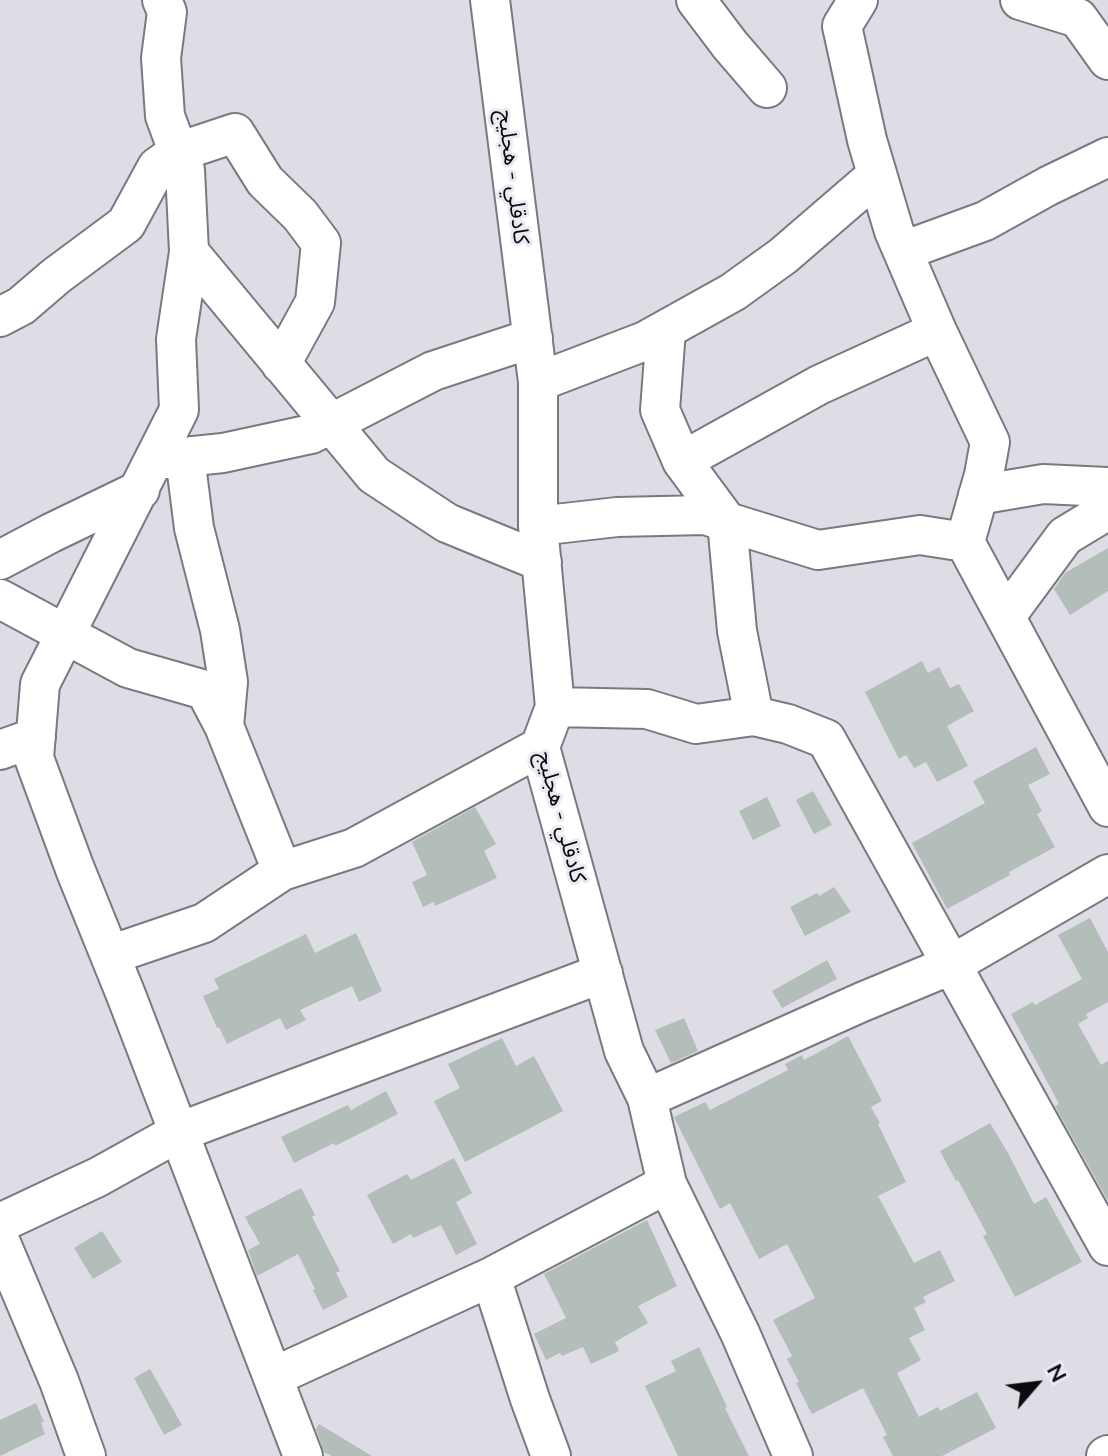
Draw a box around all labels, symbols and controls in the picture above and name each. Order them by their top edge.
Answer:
street label: كادقلي - هجليج [492,108,534,246]
street label: كادقلي - هجليج [531,748,591,886]
north arrow [996,1344,1076,1424]
text: N [1041,1359,1073,1387]

